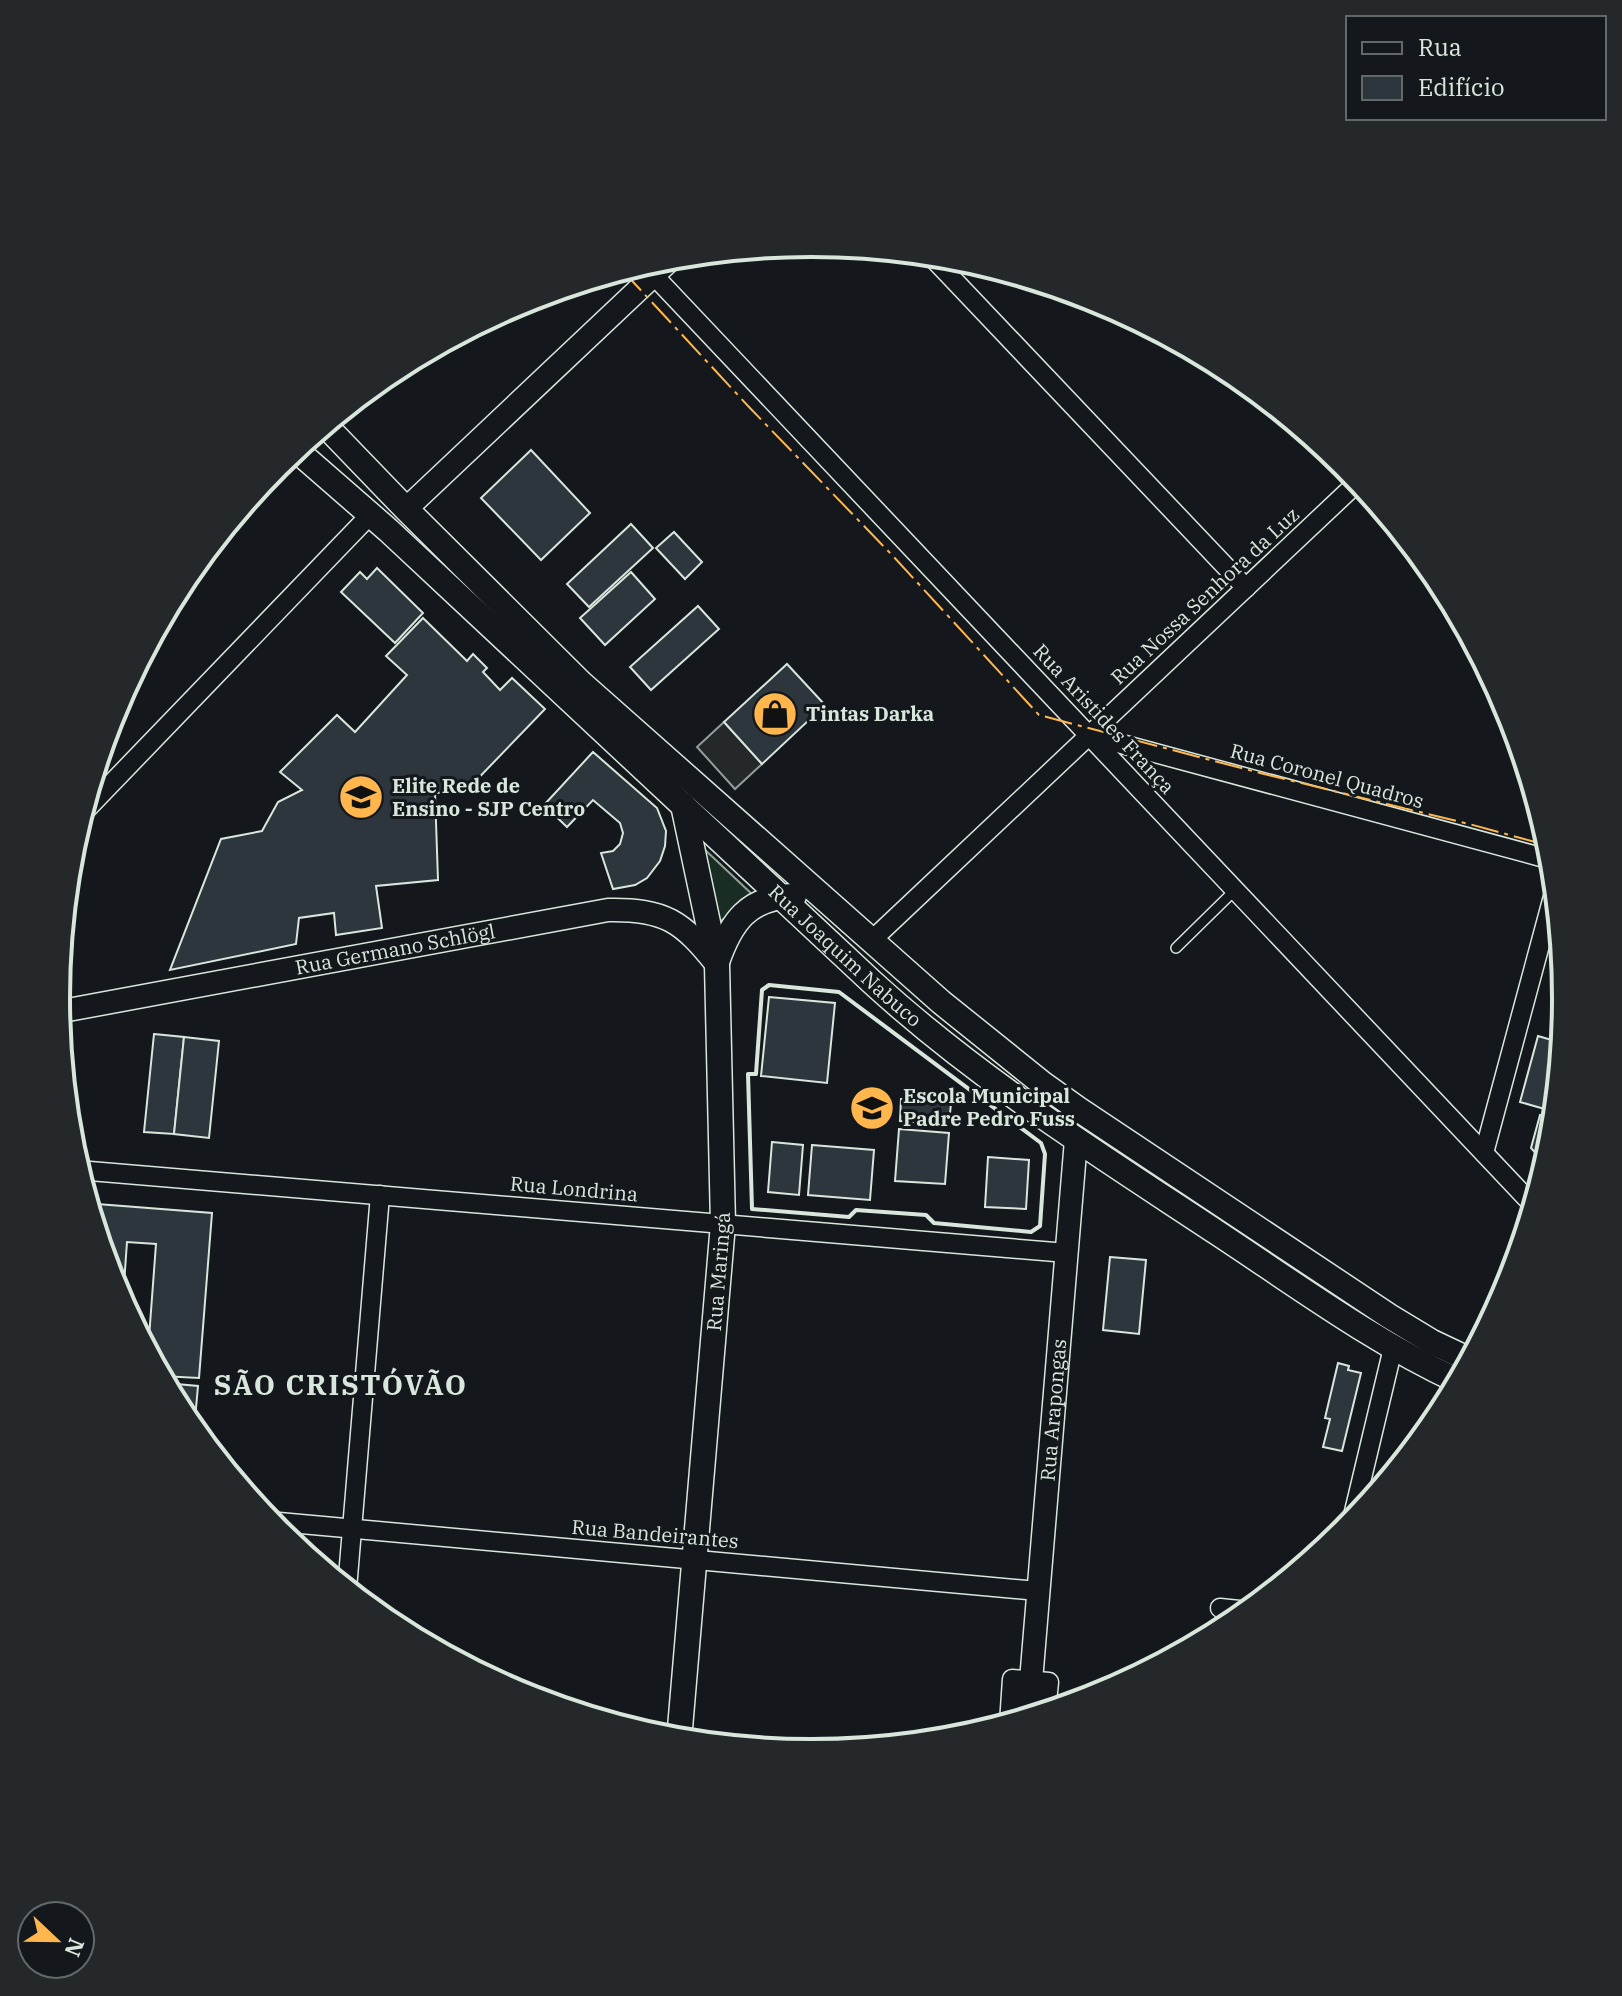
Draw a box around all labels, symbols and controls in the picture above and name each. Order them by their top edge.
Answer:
legend [1346,16,1606,120]
text: Rua [1418,31,1462,63]
text: Edifício [1418,71,1505,103]
street label: Rua Nossa Senhora da Luz [1105,501,1305,690]
street label: Rua Aristides França [1028,638,1181,800]
shop icon: Tintas Darka [751,690,799,738]
place label: Tintas Darka [806,700,934,727]
street label: Rua Coronel Quadros [1227,737,1427,814]
place label: Elite Rede de Ensino - SJP Centro [392,772,585,822]
school or university icon: Elite Rede de Ensino - SJP Centro [337,773,385,821]
street label: Rua Joaquim Nabuco [763,878,928,1033]
street label: Rua Germano Schlögl [293,917,497,981]
place label: Escola Municipal Padre Pedro Fuss [903,1082,1075,1132]
school or university icon: Escola Municipal Padre Pedro Fuss [848,1084,896,1132]
street label: Rua Londrina [509,1169,639,1208]
street label: Rua Maringá [700,1212,736,1332]
street label: Rua Arapongas [1034,1338,1072,1482]
district label: SÃO CRISTÓVÃO [214,1366,468,1403]
street label: Rua Bandeirantes [570,1513,740,1554]
north arrow [16,1900,96,1980]
text: N [58,1934,92,1961]

